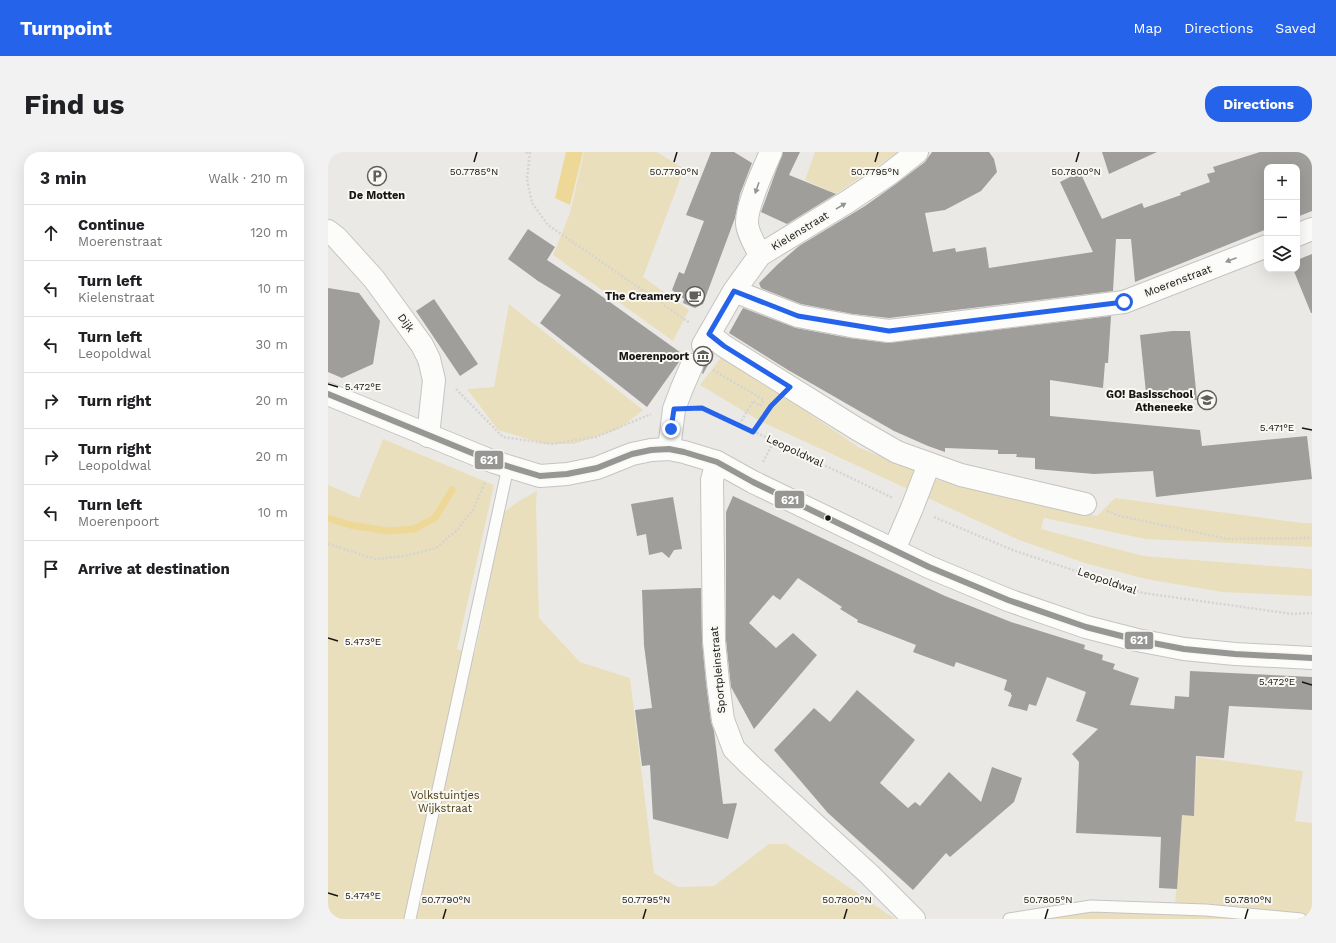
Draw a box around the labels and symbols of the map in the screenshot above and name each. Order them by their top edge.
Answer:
parking icon: De Motten [366,165,388,187]
text: 50.7785°N [450,166,498,177]
text: 50.7790°N [649,166,699,177]
text: 50.7795°N [851,166,899,177]
text: 50.7800°N [1051,166,1101,177]
one-way arrow [753,182,759,194]
place label: De Motten [349,189,405,202]
one-way arrow [835,203,847,210]
street label: Kielenstraat [769,209,831,253]
one-way arrow [1224,258,1236,264]
street label: Moerenstraat [1142,262,1214,300]
cafe icon: The Creamery [684,285,706,307]
place label: The Creamery [605,290,682,303]
route start [1115,293,1133,311]
street label: Dijk [395,311,417,335]
museum icon: Moerenpoort [692,345,714,367]
place label: Moerenpoort [619,350,689,363]
text: 5.472°E [345,381,381,392]
place label: GO! Basisschool Atheneeke [1106,388,1193,414]
school or university icon: GO! Basisschool Atheneeke [1196,389,1218,411]
route end [662,420,680,438]
text: 5.471°E [1260,422,1294,433]
street label: Leopoldwal [764,432,826,470]
line badge: 621 [474,450,504,470]
text: 621 [480,454,498,467]
line badge: 621 [774,490,805,509]
text: 621 [781,494,799,507]
unlabelled marker [823,513,833,523]
street label: Leopoldwal [1076,565,1139,597]
street label: Sportpleinstraat [708,626,728,714]
line badge: 621 [1124,631,1154,650]
text: 621 [1130,634,1148,647]
text: 5.473°E [345,636,381,647]
text: 5.472°E [1259,676,1295,687]
park label: Volkstuintjes Wijkstraat [410,789,480,815]
text: 5.474°E [345,890,381,901]
text: 50.7790°N [421,894,471,905]
text: 50.7795°N [622,894,670,905]
text: 50.7800°N [822,894,872,905]
text: 50.7805°N [1023,894,1073,905]
text: 50.7810°N [1224,894,1272,905]

